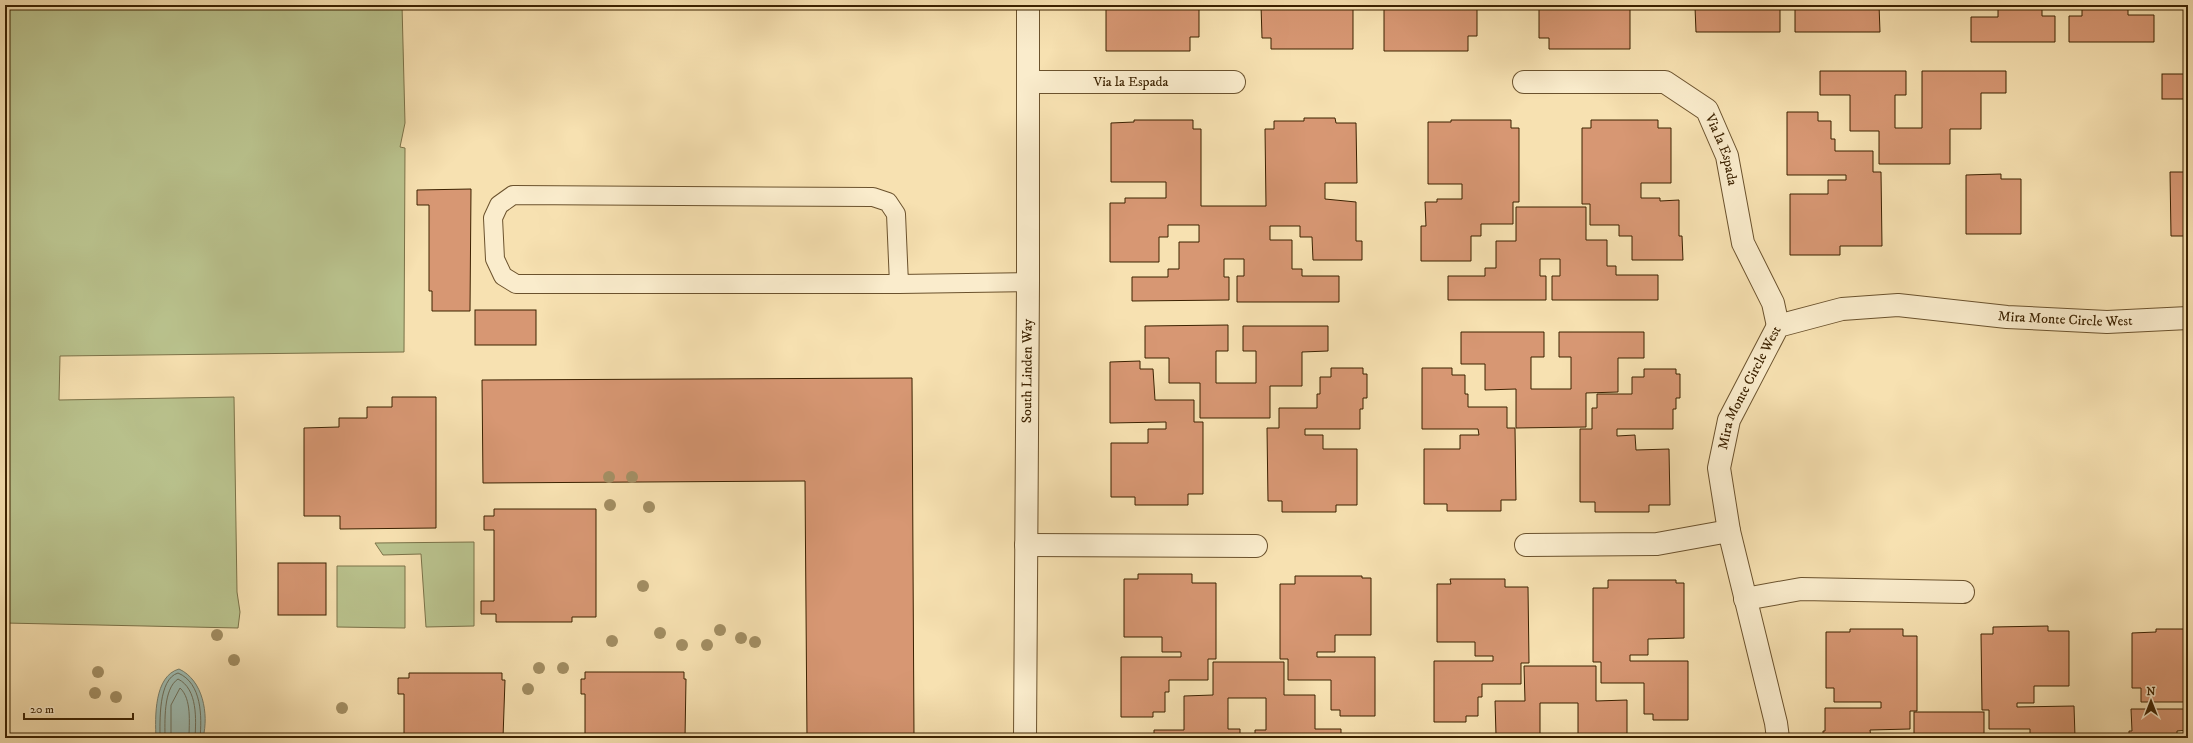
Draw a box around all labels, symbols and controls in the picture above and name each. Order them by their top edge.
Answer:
street label: Via la Espada [1092,73,1169,91]
street label: Via la Espada [1700,110,1741,187]
street label: Mira Monte Circle West [1997,307,2134,331]
street label: South Linden Way [1018,318,1037,423]
street label: Mira Monte Circle West [1714,322,1786,451]
north arrow [2131,681,2171,721]
text: N [2146,685,2156,699]
scale bar [24,695,133,721]
text: 20 m [30,702,54,717]

